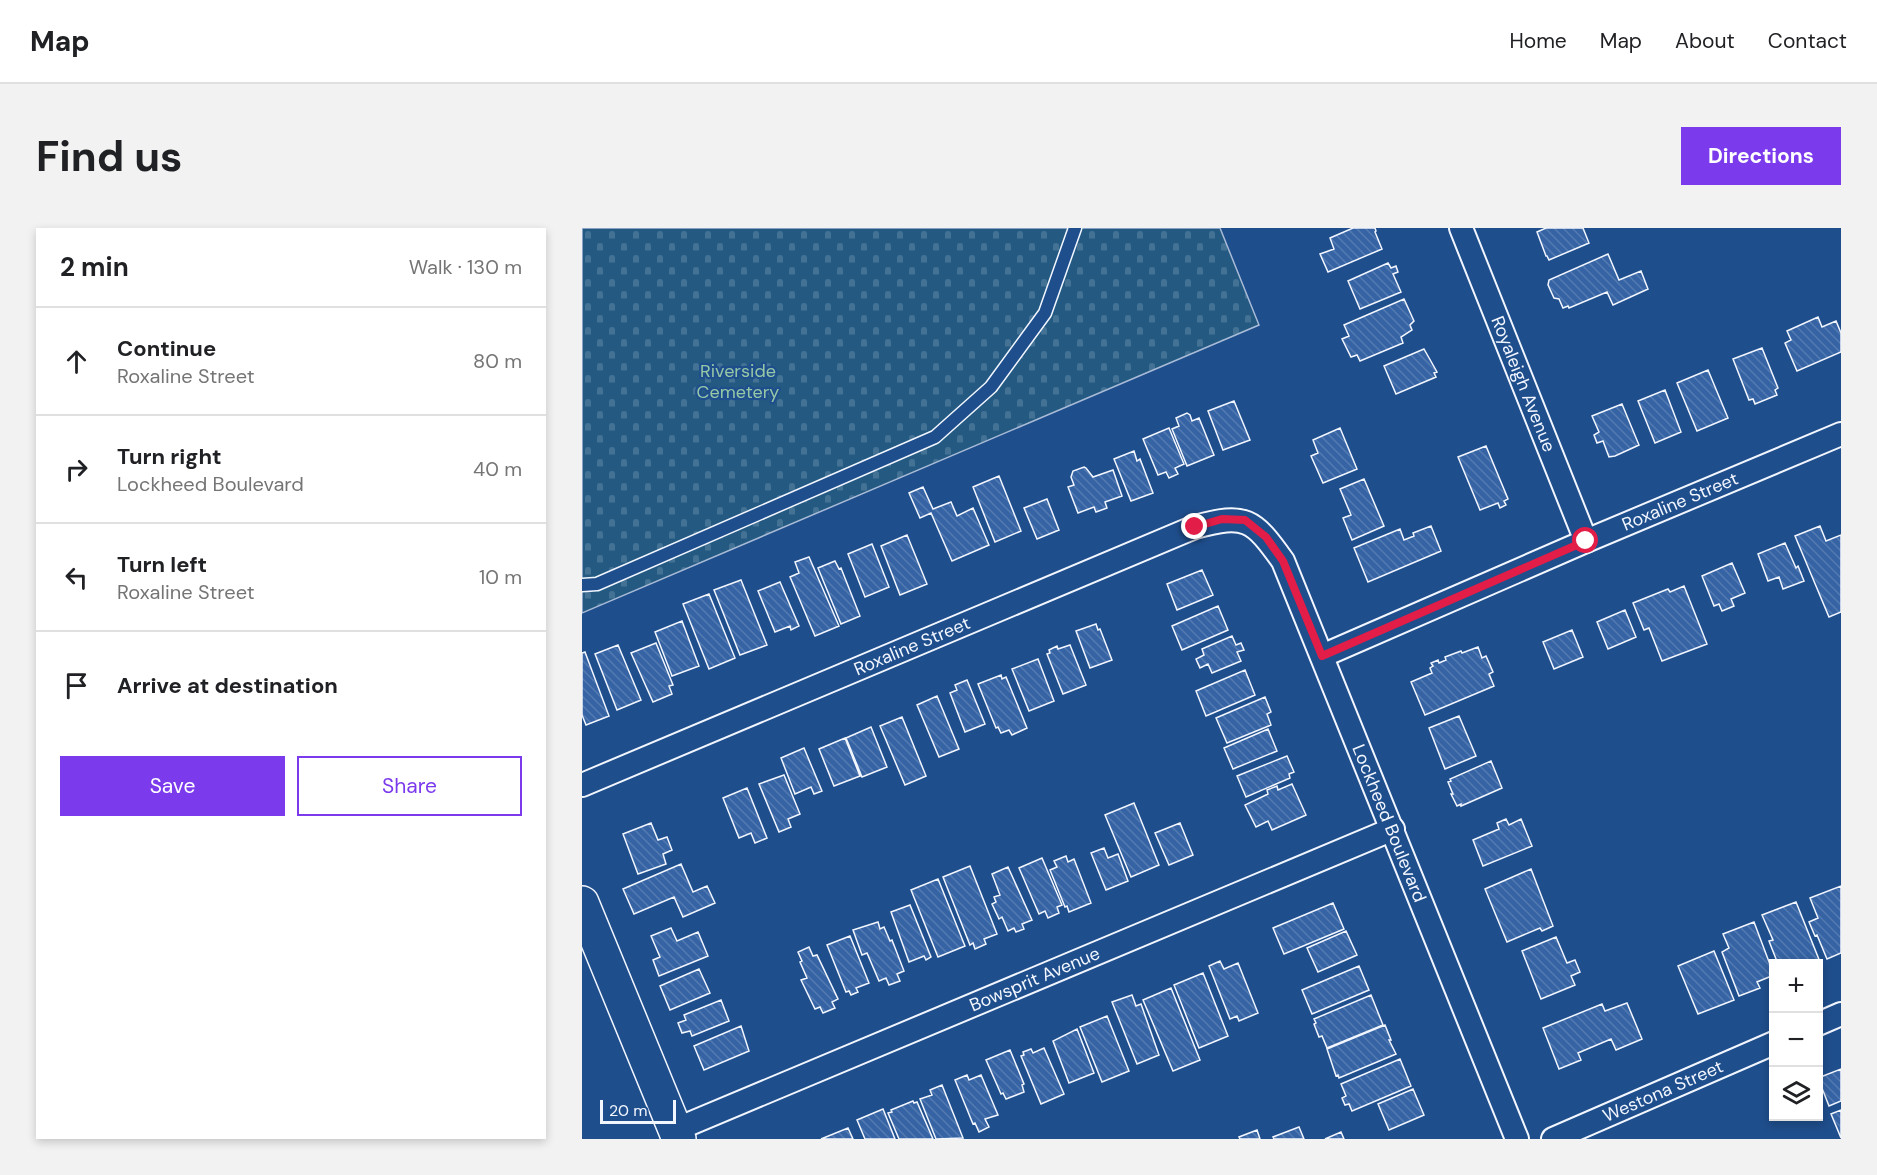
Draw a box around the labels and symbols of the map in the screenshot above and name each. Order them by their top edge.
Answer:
street label: Royaleigh Avenue [1485,313,1561,456]
park label: Riverside Cemetery [697,359,779,404]
street label: Roxaline Street [1618,466,1742,537]
route end [1181,513,1207,539]
route start [1572,527,1598,553]
street label: Roxaline Street [850,611,974,681]
street label: Lockheed Boulevard [1346,741,1432,906]
street label: Bowsprit Avenue [966,941,1104,1017]
street label: Westona Street [1599,1055,1727,1128]
scale bar [600,1097,676,1124]

